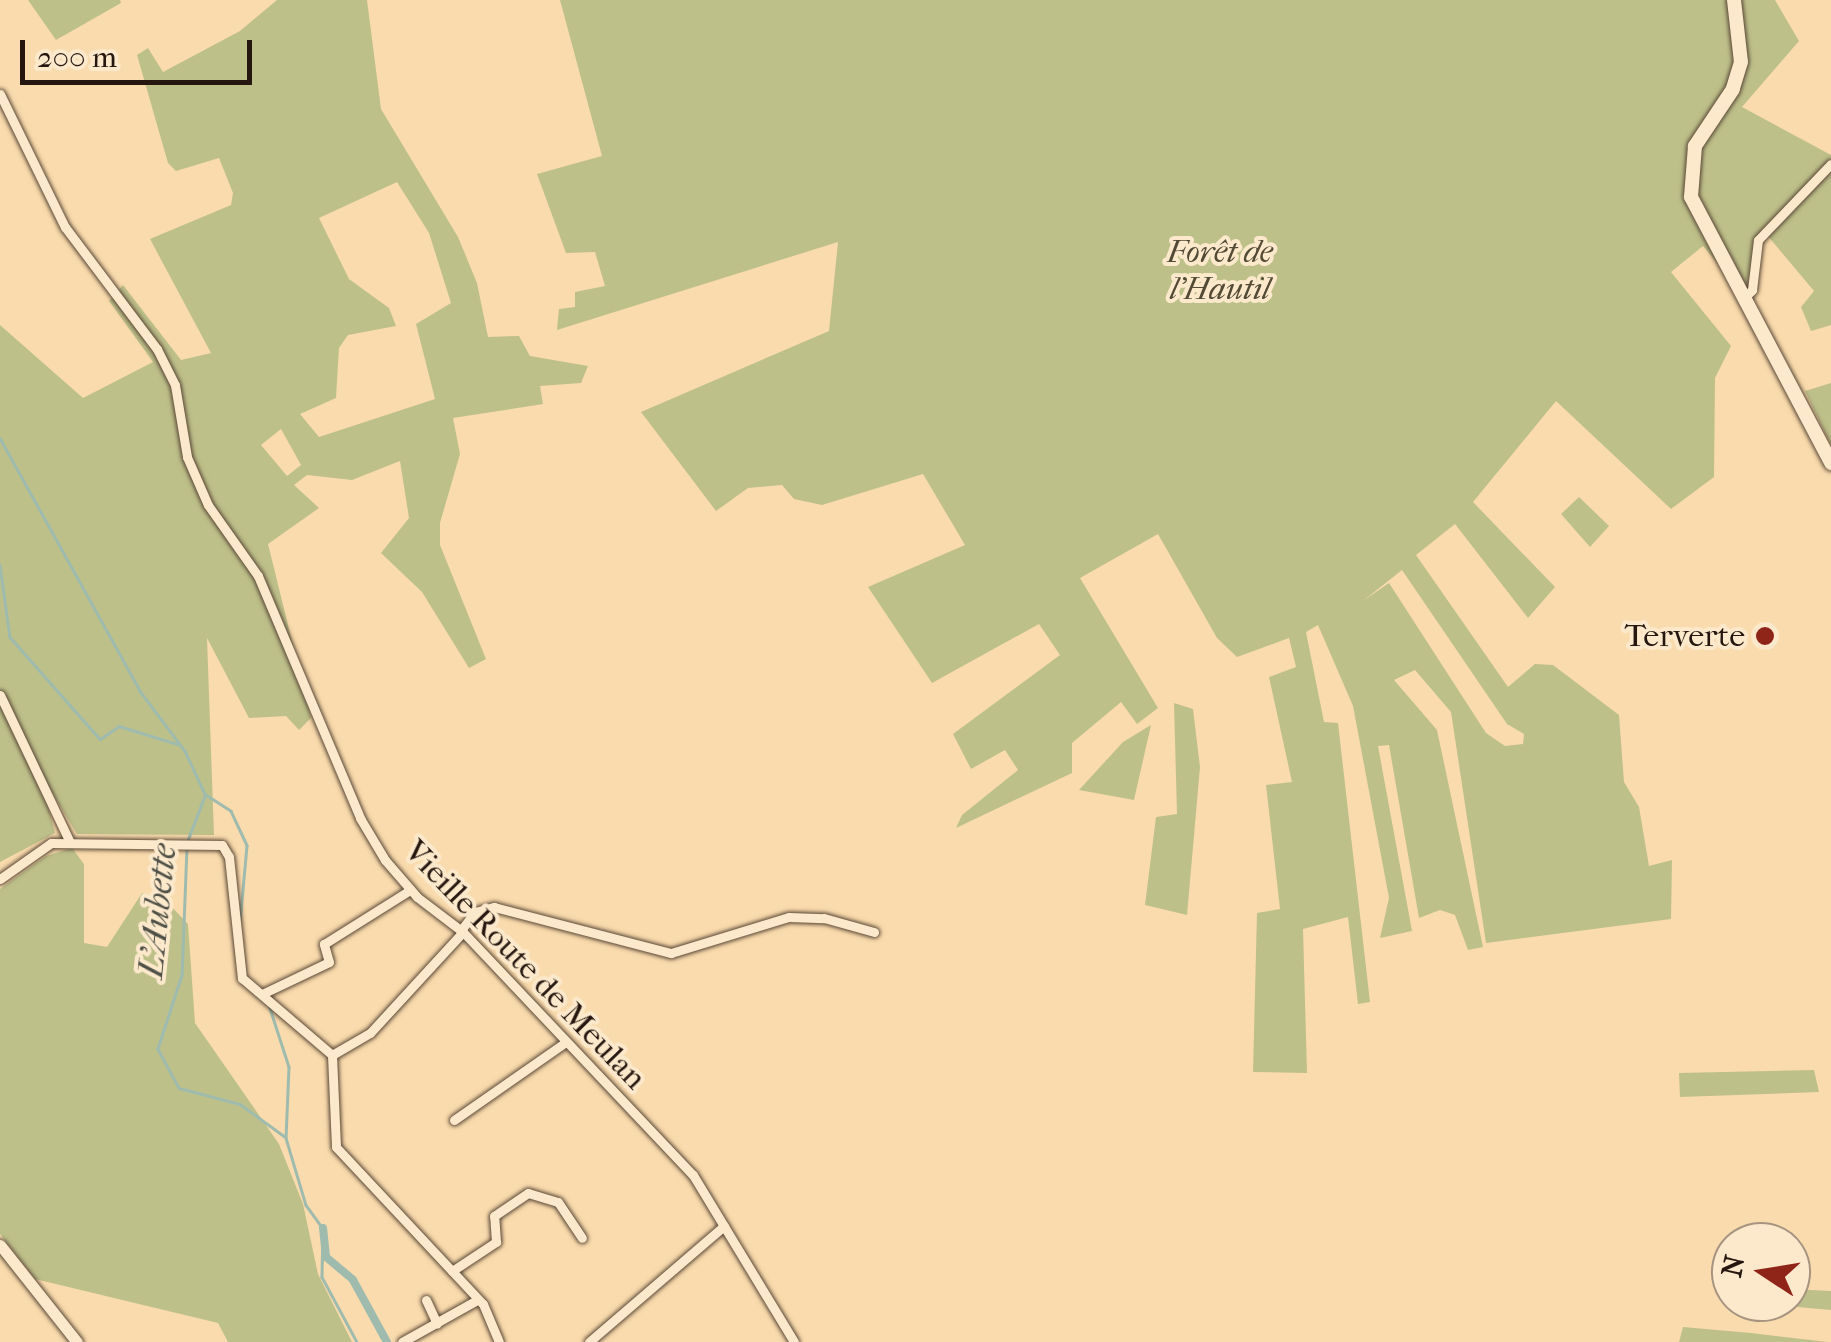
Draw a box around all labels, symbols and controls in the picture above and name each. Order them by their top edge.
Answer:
scale bar [25,20,258,82]
text: 200 m [37,40,117,75]
park label: Forêt de l'Hautil [1167,234,1273,309]
place label: Terverte [1624,617,1745,655]
marker: Terverte [1754,625,1776,647]
street label: Vieille Route de Meulan [396,832,654,1098]
water label: L'Aubette [130,842,186,980]
north arrow [1711,1222,1811,1322]
text: N [1715,1252,1751,1280]

